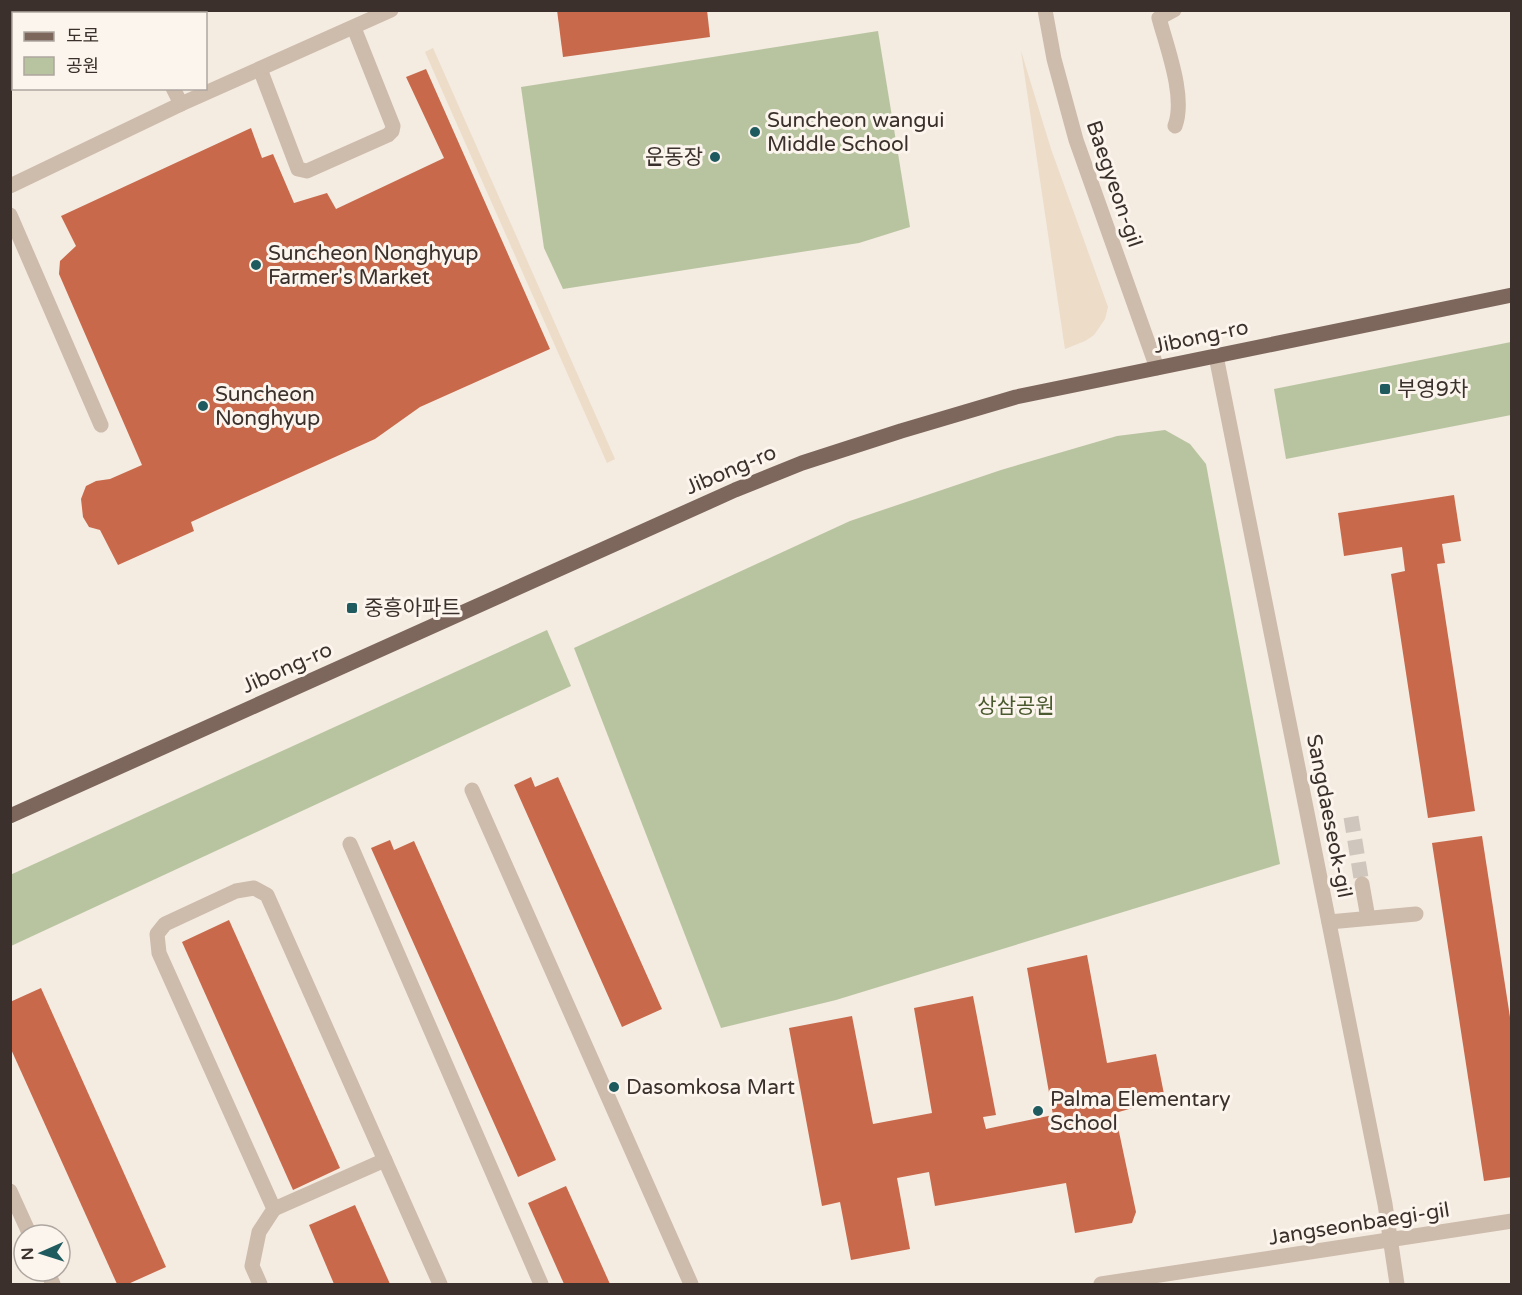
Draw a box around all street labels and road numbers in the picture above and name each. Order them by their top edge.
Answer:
street label: Baegyeon-gil [1081,117,1147,251]
street label: Jibong-ro [1151,315,1251,359]
street label: Jibong-ro [682,440,780,500]
street label: Jibong-ro [238,637,336,699]
street label: Sangdaeseok-gil [1301,732,1357,900]
street label: Jangseonbaegi-gil [1267,1197,1451,1251]

